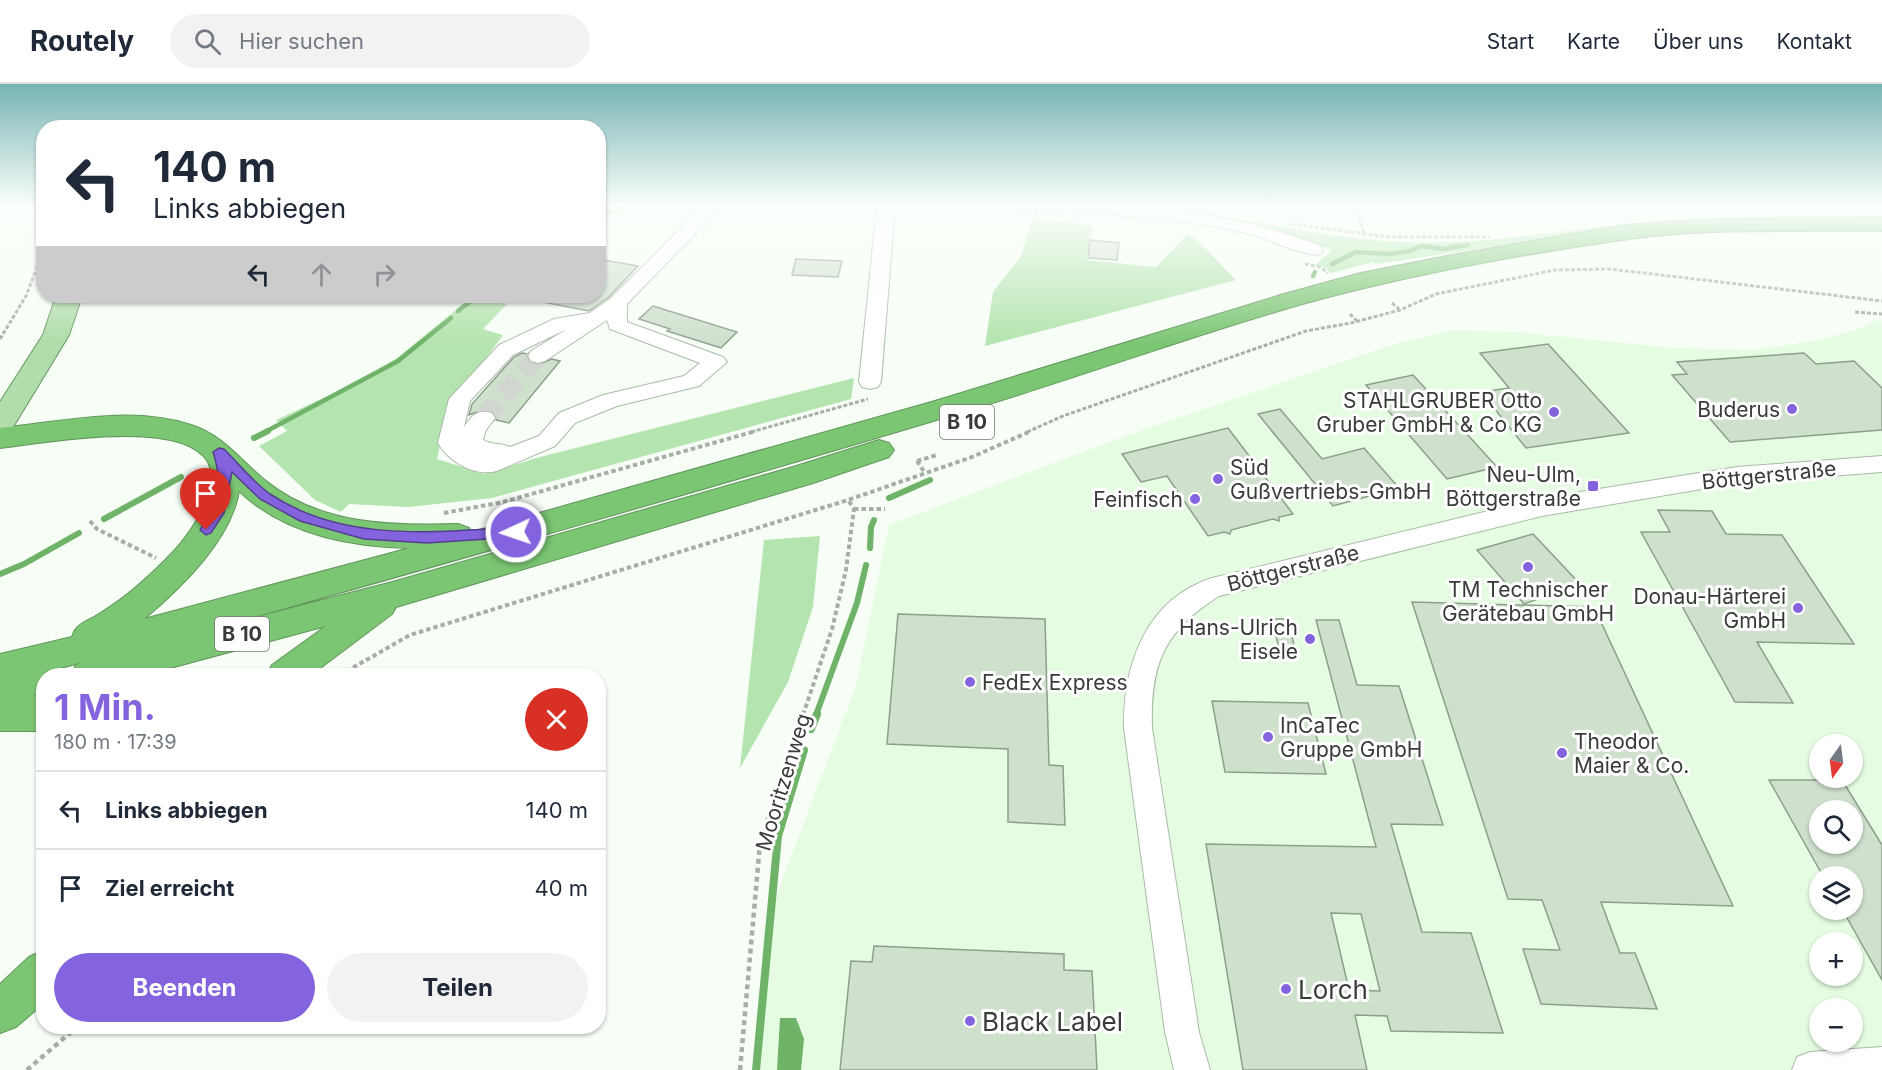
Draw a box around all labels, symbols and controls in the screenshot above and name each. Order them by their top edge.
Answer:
search box [170,14,590,68]
text: Routely [30,24,134,58]
icon: search [191,25,224,58]
text: Hier suchen [239,28,364,54]
text: Start [1487,29,1534,54]
text: Karte [1567,29,1620,54]
text: Über uns [1653,29,1744,54]
text: Kontakt [1777,29,1852,54]
text: 140 m [153,141,276,192]
icon: left [54,144,132,222]
text: Links abbiegen [153,192,346,225]
icon: left [242,258,275,291]
icon: ahead [305,258,338,291]
icon: right [368,258,401,291]
place label: STAHLGRUBER Otto Gruber GmbH & Co KG [1316,388,1542,437]
place label: Buderus [1697,397,1780,422]
marker: Buderus [1785,402,1799,416]
road number: B 10 [940,405,994,439]
marker: STAHLGRUBER Otto Gruber GmbH & Co KG [1547,405,1561,419]
place label: Süd Gußvertriebs-GmbH [1230,455,1431,504]
street label: Böttgerstraße [1700,456,1838,494]
place label: Neu-Ulm, Böttgerstraße [1446,462,1581,511]
pin [180,468,231,530]
marker: Süd Gußvertriebs-GmbH [1211,472,1225,486]
icon: arrive [189,477,222,510]
marker: Neu-Ulm, Böttgerstraße [1586,479,1600,493]
place label: Feinfisch [1093,487,1183,512]
marker: Feinfisch [1188,492,1202,506]
position arrow [484,500,548,564]
street label: Böttgerstraße [1224,540,1362,596]
marker: TM Technischer Gerätebau GmbH [1521,560,1535,574]
place label: TM Technischer Gerätebau GmbH [1442,577,1614,626]
place label: Donau-Härterei GmbH [1633,584,1786,633]
marker: Donau-Härterei GmbH [1791,601,1805,615]
place label: Hans-Ulrich Eisele [1179,615,1298,664]
road number: B 10 [215,617,269,651]
marker: Hans-Ulrich Eisele [1303,632,1317,646]
place label: FedEx Express [982,670,1128,695]
marker: FedEx Express [963,675,977,689]
text: 1 Min. [54,685,156,729]
button: close [525,688,588,751]
street label: Mooritzenweg [750,710,816,854]
place label: InCaTec Gruppe GmbH [1280,713,1422,762]
place label: Theodor Maier & Co. [1574,729,1689,778]
text: 180 m · 17:39 [54,730,177,754]
marker: InCaTec Gruppe GmbH [1261,730,1275,744]
north arrow [1809,734,1863,788]
map controls [1809,734,1863,1052]
marker: Theodor Maier & Co. [1555,746,1569,760]
icon: left [54,794,87,827]
text: Links abbiegen [105,797,268,823]
text: 140 m [526,797,588,823]
button: search [1809,800,1863,854]
button: layers [1809,866,1863,920]
icon: arrive [54,872,87,905]
text: Ziel erreicht [105,875,234,901]
text: 40 m [534,875,588,901]
button: + [1809,932,1863,986]
button: Beenden [54,953,315,1022]
button: Teilen [327,953,588,1022]
place label: Lorch [1298,974,1368,1005]
marker: Lorch [1279,982,1293,996]
button: − [1809,998,1863,1052]
place label: Black Label [982,1006,1123,1037]
marker: Black Label [963,1014,977,1028]

